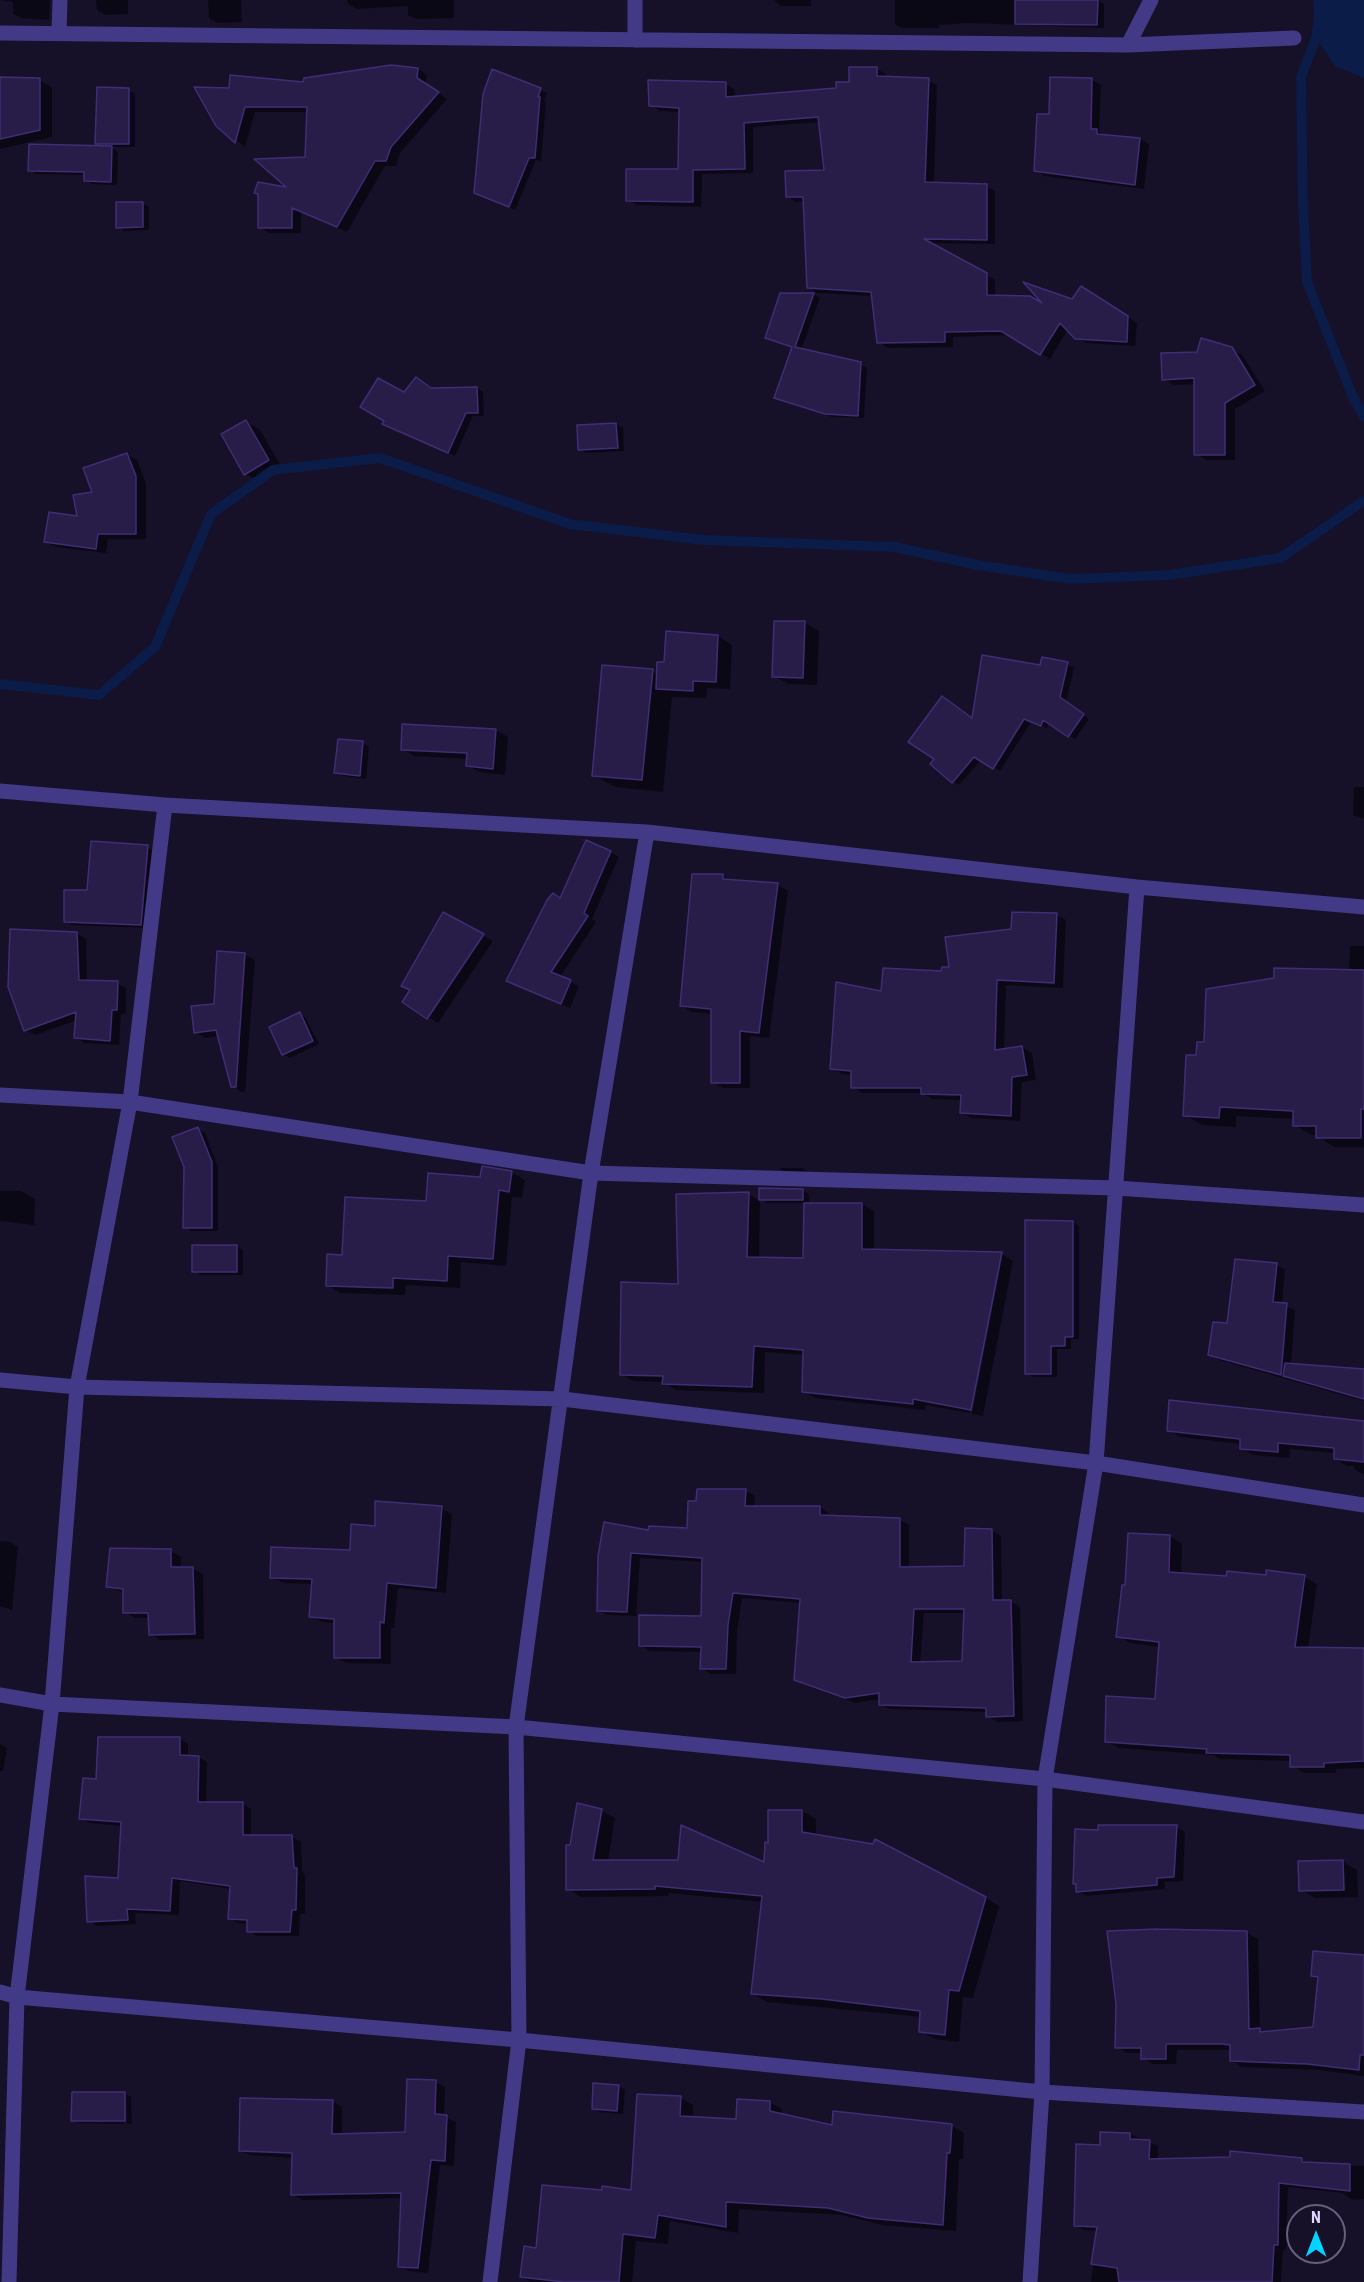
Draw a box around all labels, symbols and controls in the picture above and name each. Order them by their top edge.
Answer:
north arrow [1286,2204,1346,2264]
text: N [1311,2208,1321,2227]

